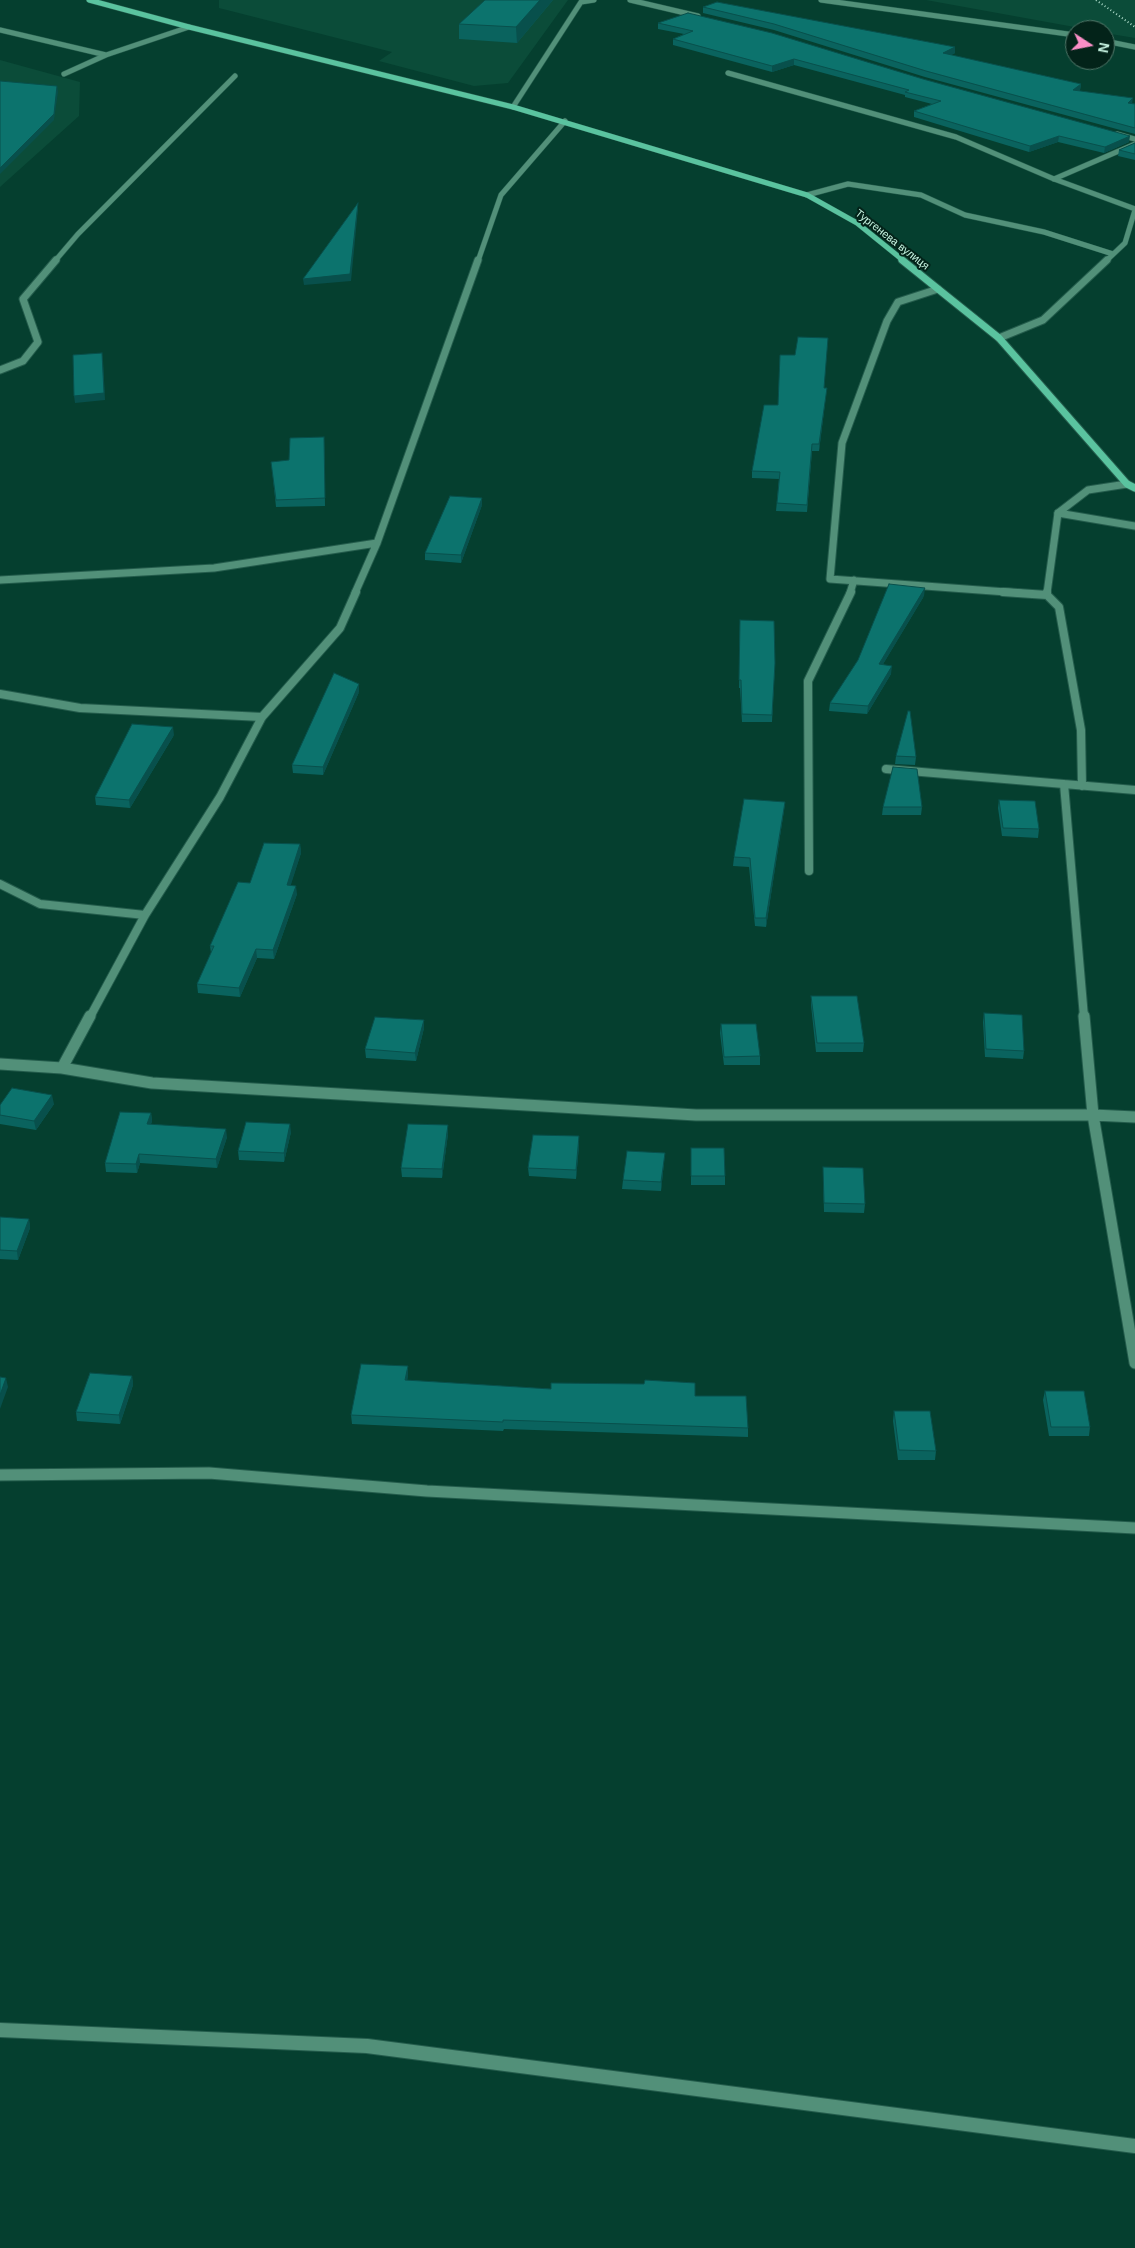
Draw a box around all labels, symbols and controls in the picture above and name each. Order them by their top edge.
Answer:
north arrow [1065,20,1115,70]
text: N [1095,41,1113,54]
street label: Тургенева вулиця [852,207,932,273]

